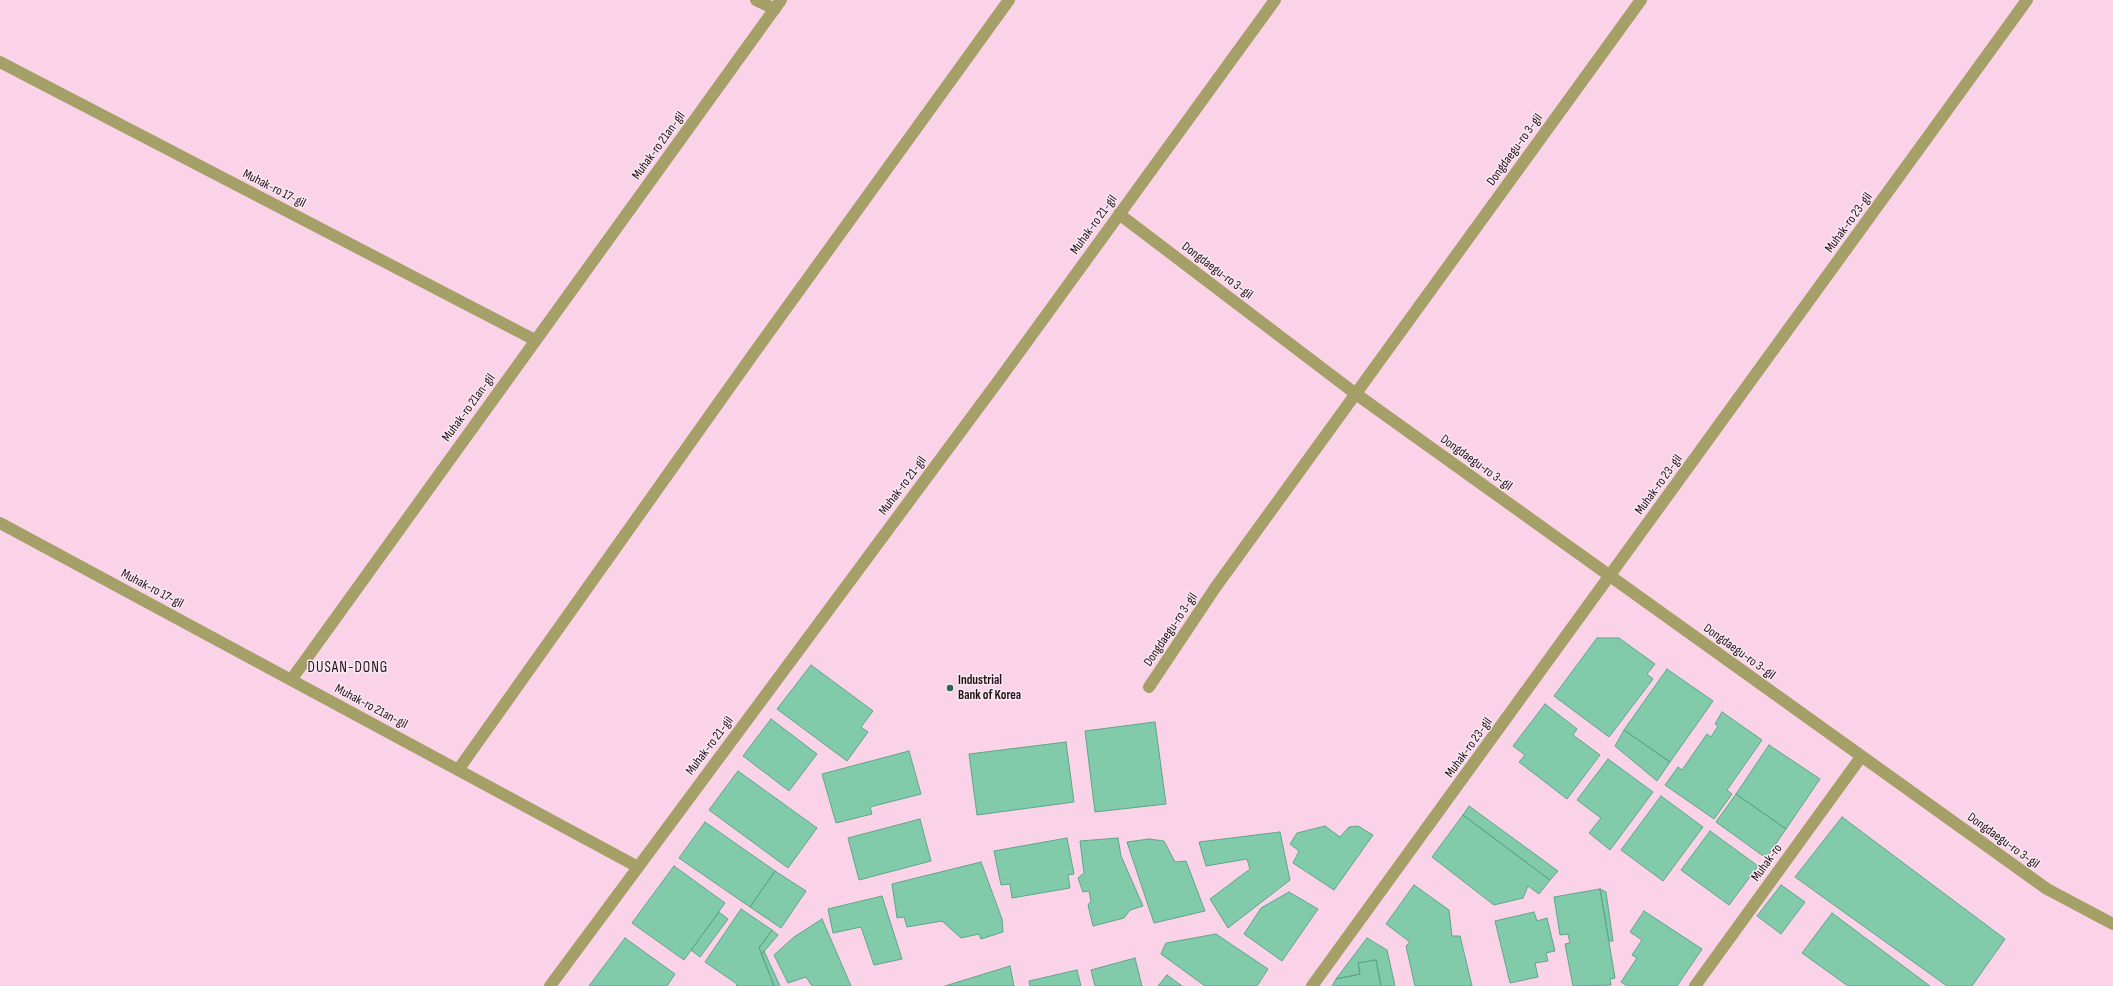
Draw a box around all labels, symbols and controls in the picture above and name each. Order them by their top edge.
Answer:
street label: Muhak-ro 21an-gil [629,109,689,183]
street label: Dongdaegu-ro 3-gil [1484,111,1546,189]
street label: Muhak-ro 17-gil [240,166,308,212]
street label: Muhak-ro 23-gil [1822,190,1876,256]
street label: Muhak-ro 21-gil [1067,192,1121,258]
street label: Dongdaegu-ro 3-gil [1178,239,1256,303]
street label: Muhak-ro 21an-gil [439,371,499,445]
street label: Dongdaegu-ro 3-gil [1437,432,1515,494]
street label: Muhak-ro 23-gil [1632,452,1686,518]
street label: Muhak-ro 21-gil [876,454,930,518]
street label: Muhak-ro 17-gil [118,566,186,612]
street label: Dongdaegu-ro 3-gil [1141,590,1201,670]
street label: Dongdaegu-ro 3-gil [1700,621,1778,683]
district label: DUSAN-DONG [308,659,388,677]
place label: Industrial Bank of Korea [958,673,1021,704]
street label: Muhak-ro 21an-gil [332,681,410,733]
marker: Industrial Bank of Korea [945,683,955,693]
street label: Muhak-ro 21-gil [683,714,737,778]
street label: Muhak-ro 23-gil [1442,715,1496,781]
street label: Dongdaegu-ro 3-gil [1964,810,2042,872]
street label: Muhak-ro [1748,841,1786,885]

